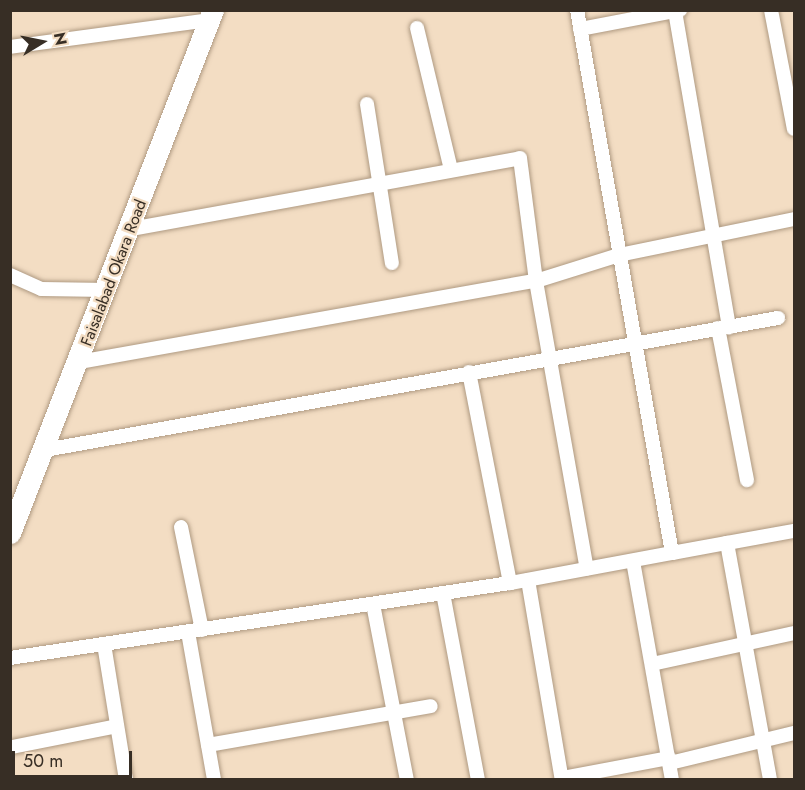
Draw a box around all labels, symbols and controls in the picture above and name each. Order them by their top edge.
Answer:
north arrow [12,12,72,72]
text: N [48,31,73,47]
street label: Faisalabad Okara Road [77,197,151,349]
scale bar [15,739,135,777]
text: 50 m [23,748,63,774]

